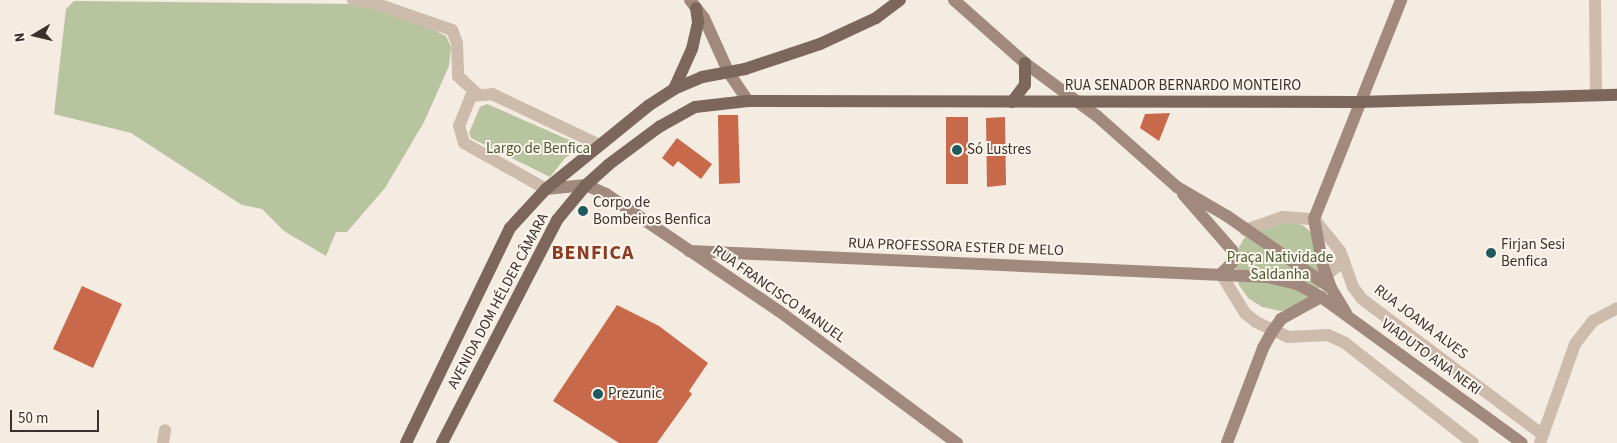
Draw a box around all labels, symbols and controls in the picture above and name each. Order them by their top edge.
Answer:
north arrow [10,10,60,60]
text: N [10,31,31,44]
street label: RUA SENADOR BERNARDO MONTEIRO [1065,77,1301,95]
park label: Largo de Benfica [486,140,590,158]
place label: Só Lustres [967,141,1031,159]
marker: Só Lustres [951,144,963,156]
place label: Corpo de Bombeiros Benfica [593,193,711,228]
marker: Corpo de Bombeiros Benfica [577,205,589,217]
street label: AVENIDA DOM HÉLDER CÂMARA [444,210,552,392]
street label: RUA PROFESSORA ESTER DE MELO [848,234,1064,260]
place label: Firjan Sesi Benfica [1501,235,1565,270]
district label: BENFICA [551,241,635,265]
street label: RUA FRANCISCO MANUEL [709,241,849,347]
marker: Firjan Sesi Benfica [1485,247,1497,259]
park label: Praça Natividade Saldanha [1227,248,1333,283]
street label: RUA JOANA ALVES [1370,281,1472,363]
street label: VIADUTO ANA NERI [1378,315,1484,399]
place label: Prezunic [608,385,662,403]
marker: Prezunic [592,388,604,400]
scale bar [12,400,101,432]
text: 50 m [18,408,48,429]

